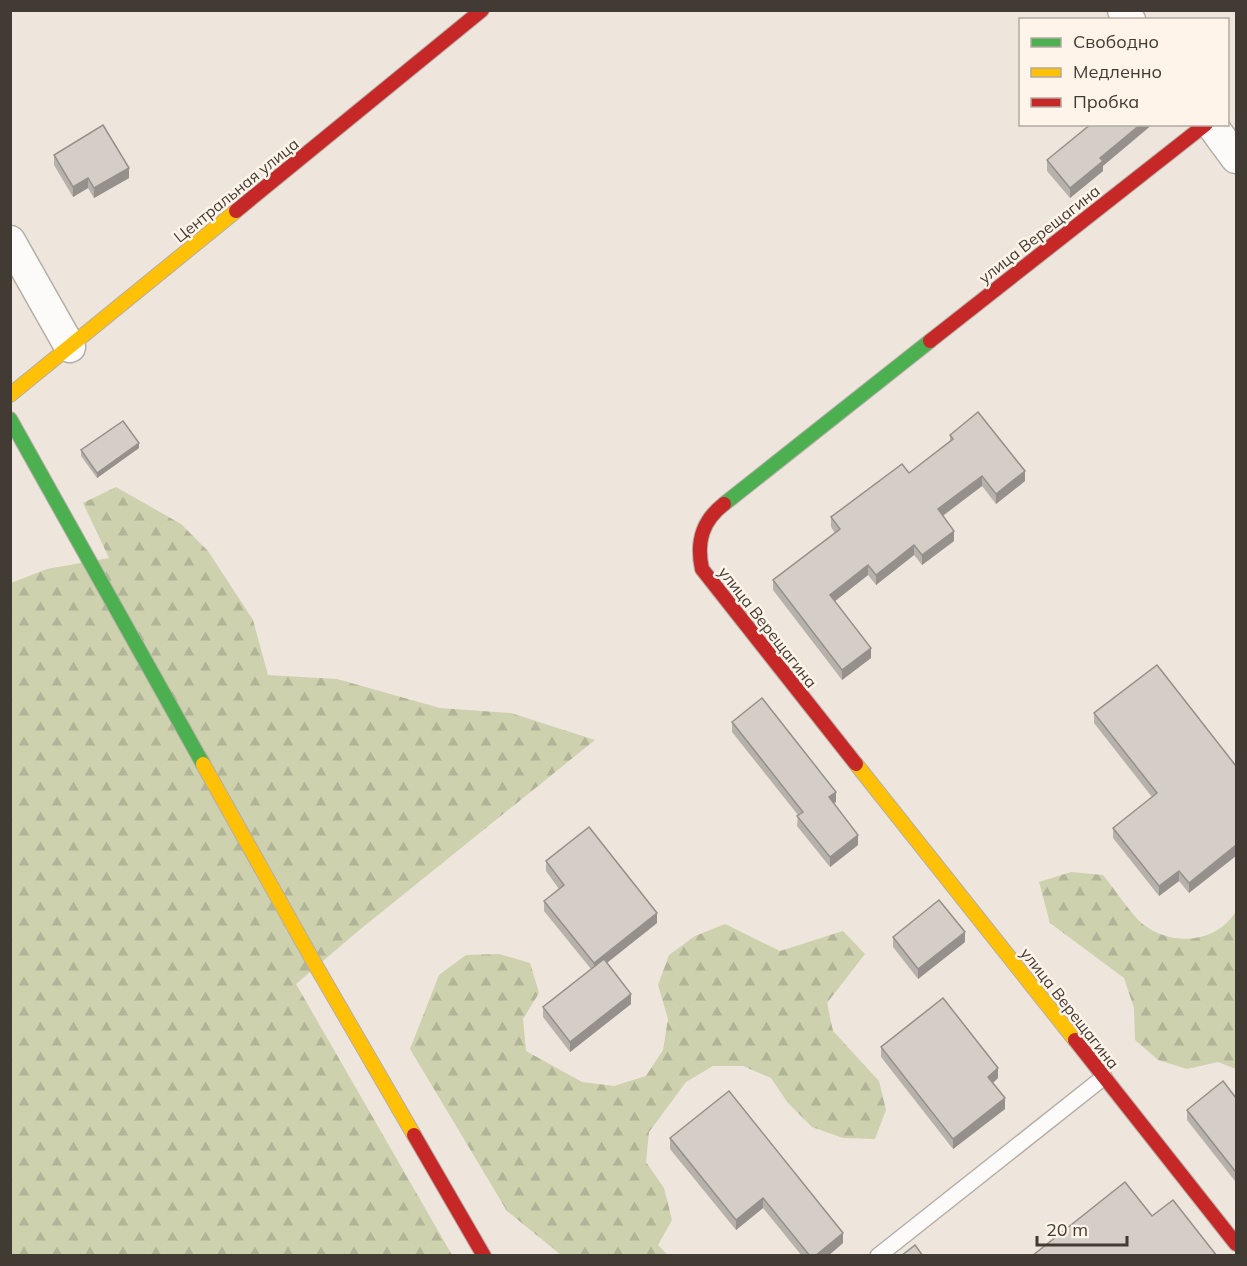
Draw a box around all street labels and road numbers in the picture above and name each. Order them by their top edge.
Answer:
street label: Центральная улица [169,133,303,247]
street label: улица Верещагина [974,180,1104,288]
street label: улица Верещагина [714,562,822,692]
street label: улица Верещагина [1016,943,1124,1073]

